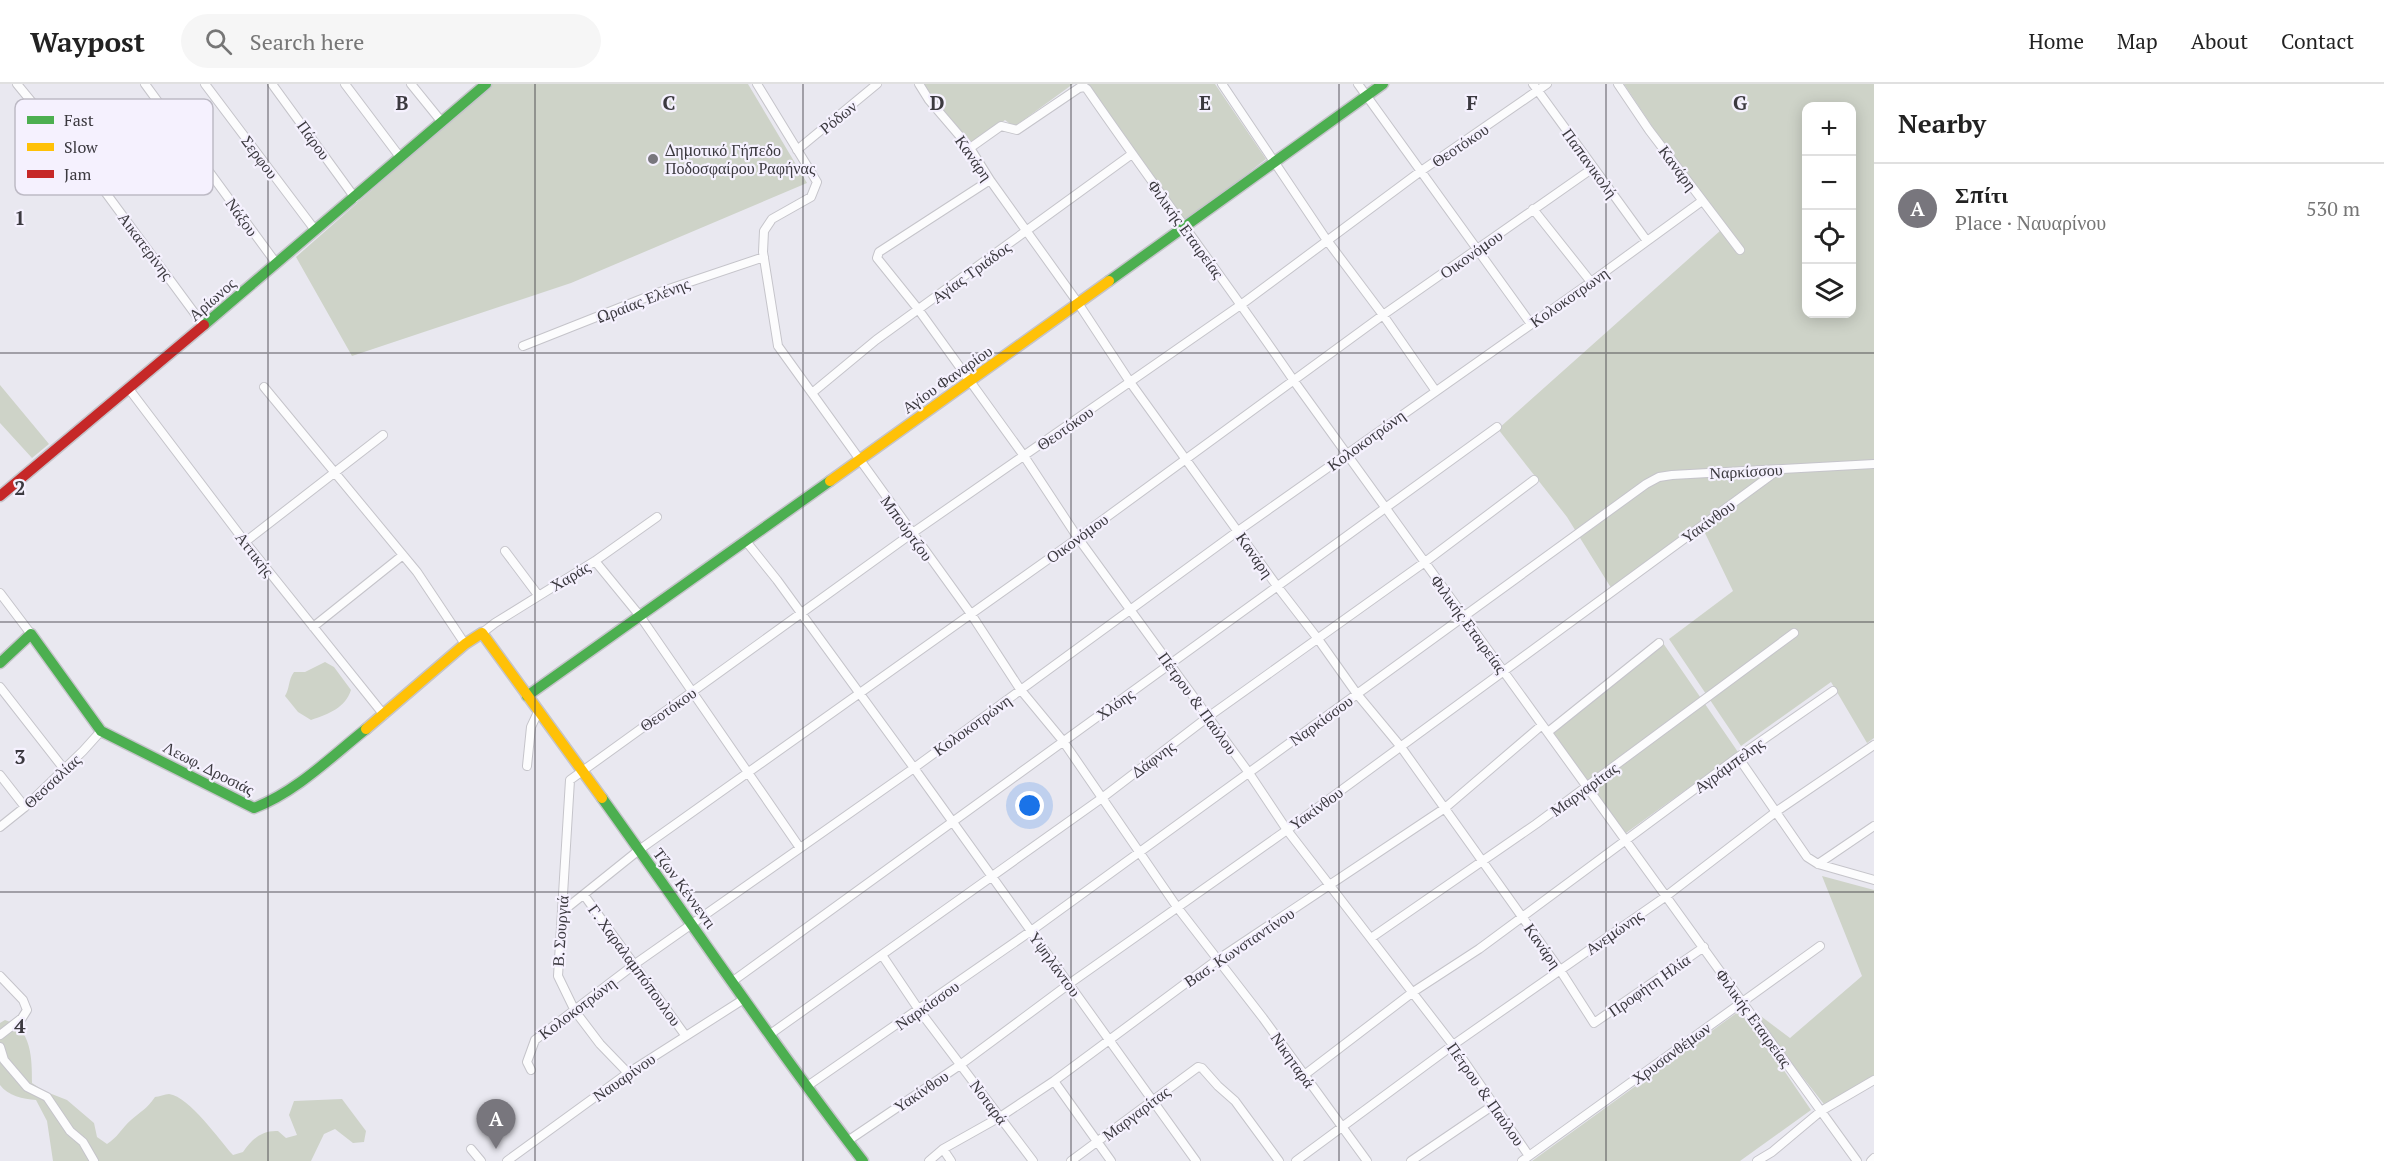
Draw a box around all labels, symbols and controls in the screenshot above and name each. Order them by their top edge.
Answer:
search box [181,14,601,68]
text: Waypost [30,23,145,60]
icon: search [202,25,235,58]
text: Search here [250,27,364,56]
text: Home [2028,27,2084,55]
text: Map [2117,27,2158,55]
text: About [2191,27,2248,55]
text: Contact [2281,27,2354,55]
text: B [396,89,409,116]
text: C [662,89,676,116]
text: D [930,89,944,116]
text: E [1199,89,1211,116]
text: F [1466,89,1478,116]
text: G [1733,89,1747,116]
street label: Ρόδων [815,95,861,139]
legend [15,99,213,195]
map controls [1802,102,1856,318]
button: + [1802,102,1856,156]
text: Nearby [1898,106,1986,140]
text: Fast [64,109,94,131]
street label: Πάρου [292,116,336,164]
street label: Θεοτόκου [1427,118,1493,172]
street label: Παπανικολή [1557,124,1623,202]
street label: Σερφου [236,131,284,183]
street label: Κανάρη [950,131,998,185]
text: Slow [64,136,98,158]
place label: Δημοτικό Γήπεδο Ποδοσφαίρου Ραφήνας [665,139,816,179]
street label: Κανάρη [1654,141,1702,195]
marker: Δημοτικό Γήπεδο Ποδοσφαίρου Ραφήνας [646,152,660,166]
button: − [1802,156,1856,210]
text: Jam [64,163,92,185]
street label: Φιλικής Εταιρείας [1143,175,1230,283]
text: Σπίτι [1955,180,2008,209]
street label: Νάξου [221,193,263,241]
text: A [1910,195,1925,222]
text: 530 m [2306,195,2360,222]
text: 1 [14,204,26,231]
street label: Αικατερίνης [113,208,179,285]
text: Place · Ναυαρίνου [1955,209,2106,236]
button: locate [1802,210,1856,264]
street label: Οικονόμου [1435,224,1507,284]
street label: Αγίας Τριάδος [927,235,1016,308]
street label: Κολοκοτρωνη [1525,262,1613,332]
button: layers [1802,264,1856,318]
street label: Αρίωνος [184,272,241,326]
street label: Ωραίας Ελένης [593,272,693,328]
street label: Αγίου Φαναρίου [897,340,997,418]
street label: Θεοτόκου [1032,400,1098,455]
street label: Κολοκοτρώνη [1322,404,1410,476]
street label: Ναρκίσσου [1709,458,1783,484]
text: 2 [14,474,26,501]
street label: Μπούρτζου [876,491,938,565]
street label: Υακίνθου [1677,494,1739,548]
street label: Οικονόμου [1041,508,1113,568]
street label: Αττικής [230,527,280,582]
street label: Κανάρη [1231,528,1279,582]
street label: Χαράς [546,555,595,596]
street label: Φιλικής Εταιρείας [1426,570,1513,678]
street label: Πέτρου & Παύλου [1153,647,1243,759]
street label: Θεοτόκου [635,681,701,736]
street label: Χλόης [1092,682,1139,725]
street label: Κολοκοτρώνη [928,689,1016,761]
street label: Ναρκίσσου [1285,689,1357,750]
street label: Αγράμπελης [1689,732,1769,798]
street label: Δάφνης [1126,735,1180,783]
street label: Λεωφ. Δροσιάς [160,736,259,801]
text: 3 [14,743,26,770]
street label: Θεσσαλίας [19,748,86,813]
street label: Μαργαρίτας [1545,756,1623,821]
street label: Υακίνθου [1285,781,1347,835]
your location [1015,791,1044,820]
street label: Τζων Κέννεντι [648,843,722,933]
street label: Β. Σουργιά [547,894,574,967]
street label: Γ. Χαραλαμπόπουλου [583,900,687,1031]
street label: Βασ. Κωνσταντίνου [1180,902,1299,992]
street label: Ανεμώνης [1581,904,1648,960]
street label: Κανάρη [1519,919,1567,973]
street label: Υψηλάντου [1024,927,1086,1001]
street label: Προφήτη Ηλία [1603,948,1695,1021]
street label: Φιλικής Εταιρείας [1711,964,1798,1072]
street label: Κολοκοτρώνη [534,972,620,1044]
street label: Ναρκίσσου [891,975,963,1035]
text: 4 [14,1012,26,1039]
street label: Χρυσανθέμων [1627,1017,1715,1089]
street label: Νικηταρά [1266,1028,1321,1093]
street label: Πέτρου & Παύλου [1442,1038,1530,1150]
street label: Ναυαρίνου [588,1047,660,1107]
street label: Υακίνθου [889,1065,953,1117]
street label: Νοταρά [965,1075,1013,1129]
street label: Μαργαρίτας [1098,1080,1175,1146]
pin: A [476,1100,516,1149]

